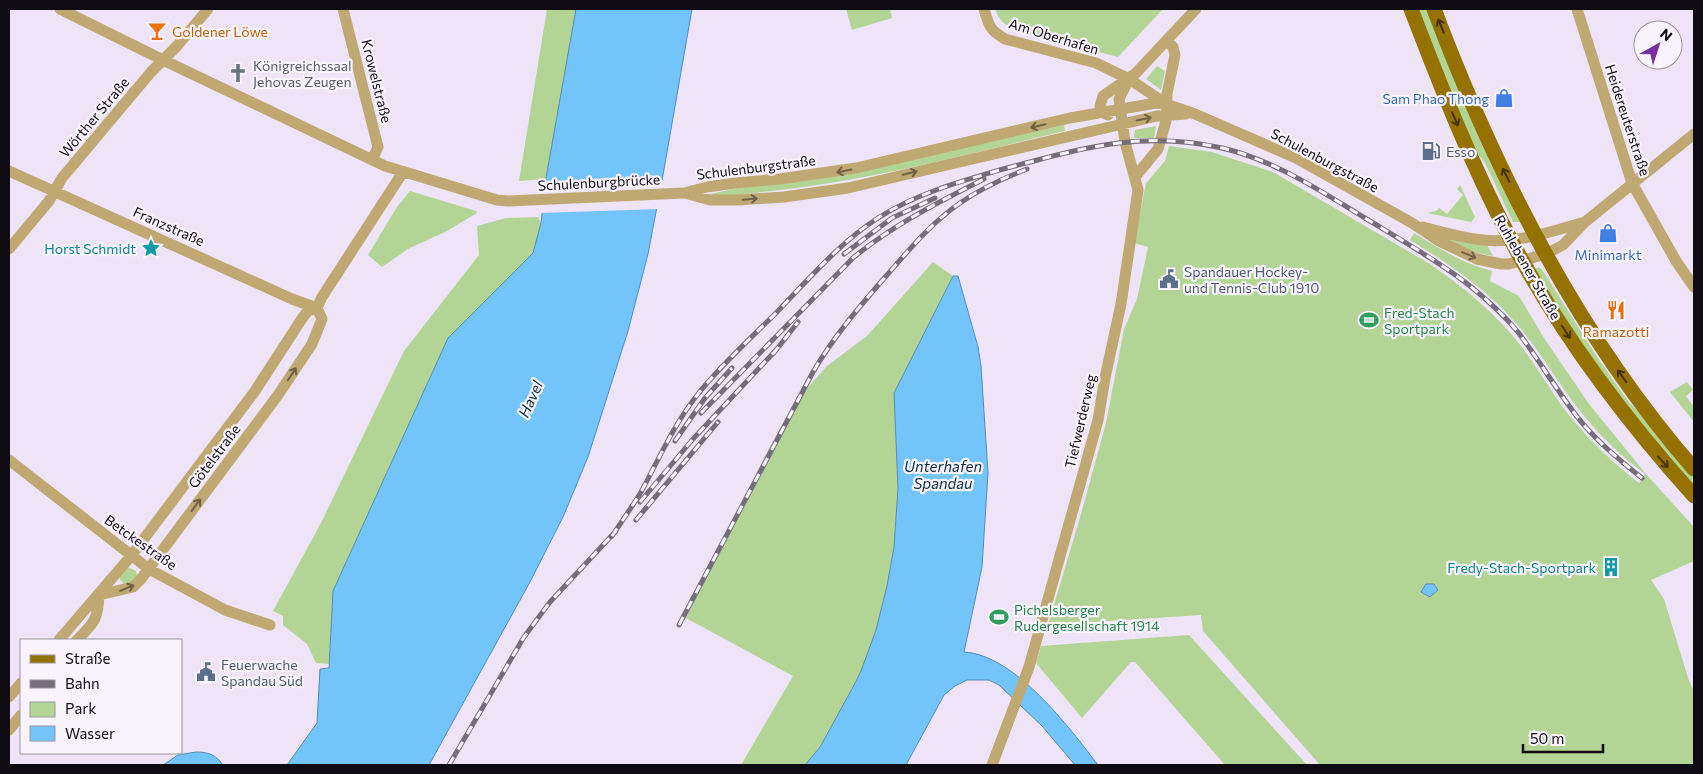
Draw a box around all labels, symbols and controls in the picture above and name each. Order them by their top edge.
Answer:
street label: Am Oberhafen [1007,14,1101,58]
one-way arrow [1436,19,1445,35]
bar icon: Goldener Löwe [146,20,168,42]
north arrow [1633,20,1683,70]
place label: Goldener Löwe [172,23,268,40]
text: N [1657,25,1676,44]
street label: Krowelstraße [358,37,396,125]
place label: Königreichssaal Jehovas Zeugen [253,57,352,90]
church icon: Königreichssaal Jehovas Zeugen [227,62,249,84]
street label: Heidereuterstraße [1602,62,1654,178]
street label: Wörther Straße [56,74,132,160]
shop icon: Sam Phao Thong [1493,87,1515,109]
place label: Sam Phao Thong [1382,90,1489,107]
one-way arrow [1450,111,1460,126]
one-way arrow [1136,113,1152,123]
one-way arrow [1030,122,1046,131]
street label: Schulenburgstraße [1268,124,1382,196]
fuel station icon: Esso [1420,140,1442,162]
place label: Esso [1446,143,1475,160]
street label: Schulenburgstraße [695,151,817,183]
one-way arrow [837,166,853,176]
one-way arrow [902,168,918,177]
one-way arrow [1500,168,1510,183]
street label: Schulenburgbrücke [537,170,661,194]
one-way arrow [742,195,758,204]
street label: Franzstraße [131,203,207,249]
street label: Ruhlebener Straße [1491,212,1565,322]
shop icon: Minimarkt [1597,222,1619,244]
place icon: Horst Schmidt [140,237,162,259]
place label: Horst Schmidt [44,240,136,257]
place label: Minimarkt [1574,246,1642,263]
one-way arrow [1461,251,1476,261]
place label: Spandauer Hockey- und Tennis-Club 1910 [1184,263,1319,296]
public building icon: Spandauer Hockey- und Tennis-Club 1910 [1158,268,1180,290]
restaurant icon: Ramazotti [1605,299,1627,321]
place label: Fred-Stach Sportpark [1384,304,1455,337]
sports icon: Fred-Stach Sportpark [1358,309,1380,331]
place label: Ramazotti [1583,323,1649,340]
one-way arrow [1561,325,1571,339]
one-way arrow [287,367,297,381]
one-way arrow [1617,369,1627,383]
street label: Tiefwerderweg [1061,372,1099,470]
water label: Havel [514,377,546,420]
street label: Götelstraße [184,421,244,491]
one-way arrow [1657,455,1669,468]
water label: Unterhafen Spandau [904,457,982,492]
one-way arrow [191,498,201,512]
street label: Betckestraße [102,511,180,573]
building icon: Fredy-Stach-Sportpark [1600,556,1622,578]
place label: Fredy-Stach-Sportpark [1447,559,1596,576]
one-way arrow [119,583,134,592]
place label: Pichelsberger Rudergesellschaft 1914 [1014,601,1160,634]
sports icon: Pichelsberger Rudergesellschaft 1914 [988,606,1010,628]
legend [20,639,182,754]
text: Straße [65,649,111,667]
place label: Feuerwache Spandau Süd [221,656,303,689]
public building icon: Feuerwache Spandau Süd [195,661,217,683]
text: Bahn [65,674,100,692]
text: Park [65,699,96,717]
scale bar [1523,722,1603,754]
text: Wasser [65,724,115,742]
text: 50 m [1530,729,1564,747]

